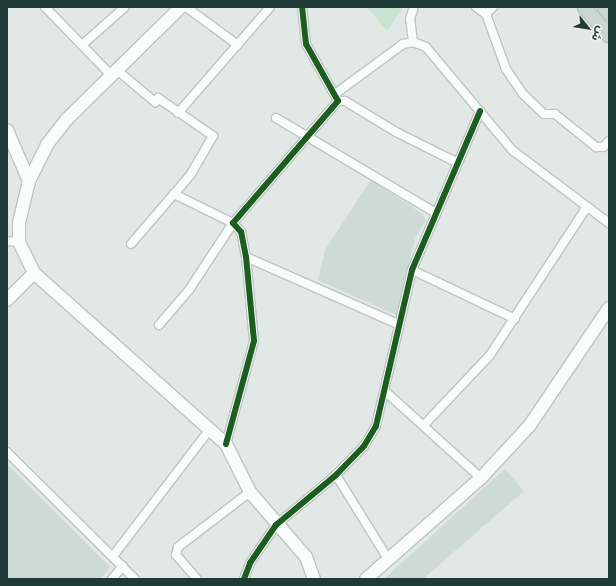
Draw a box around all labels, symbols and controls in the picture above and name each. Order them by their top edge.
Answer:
north arrow [568,8,608,48]
text: ش [589,24,608,44]

